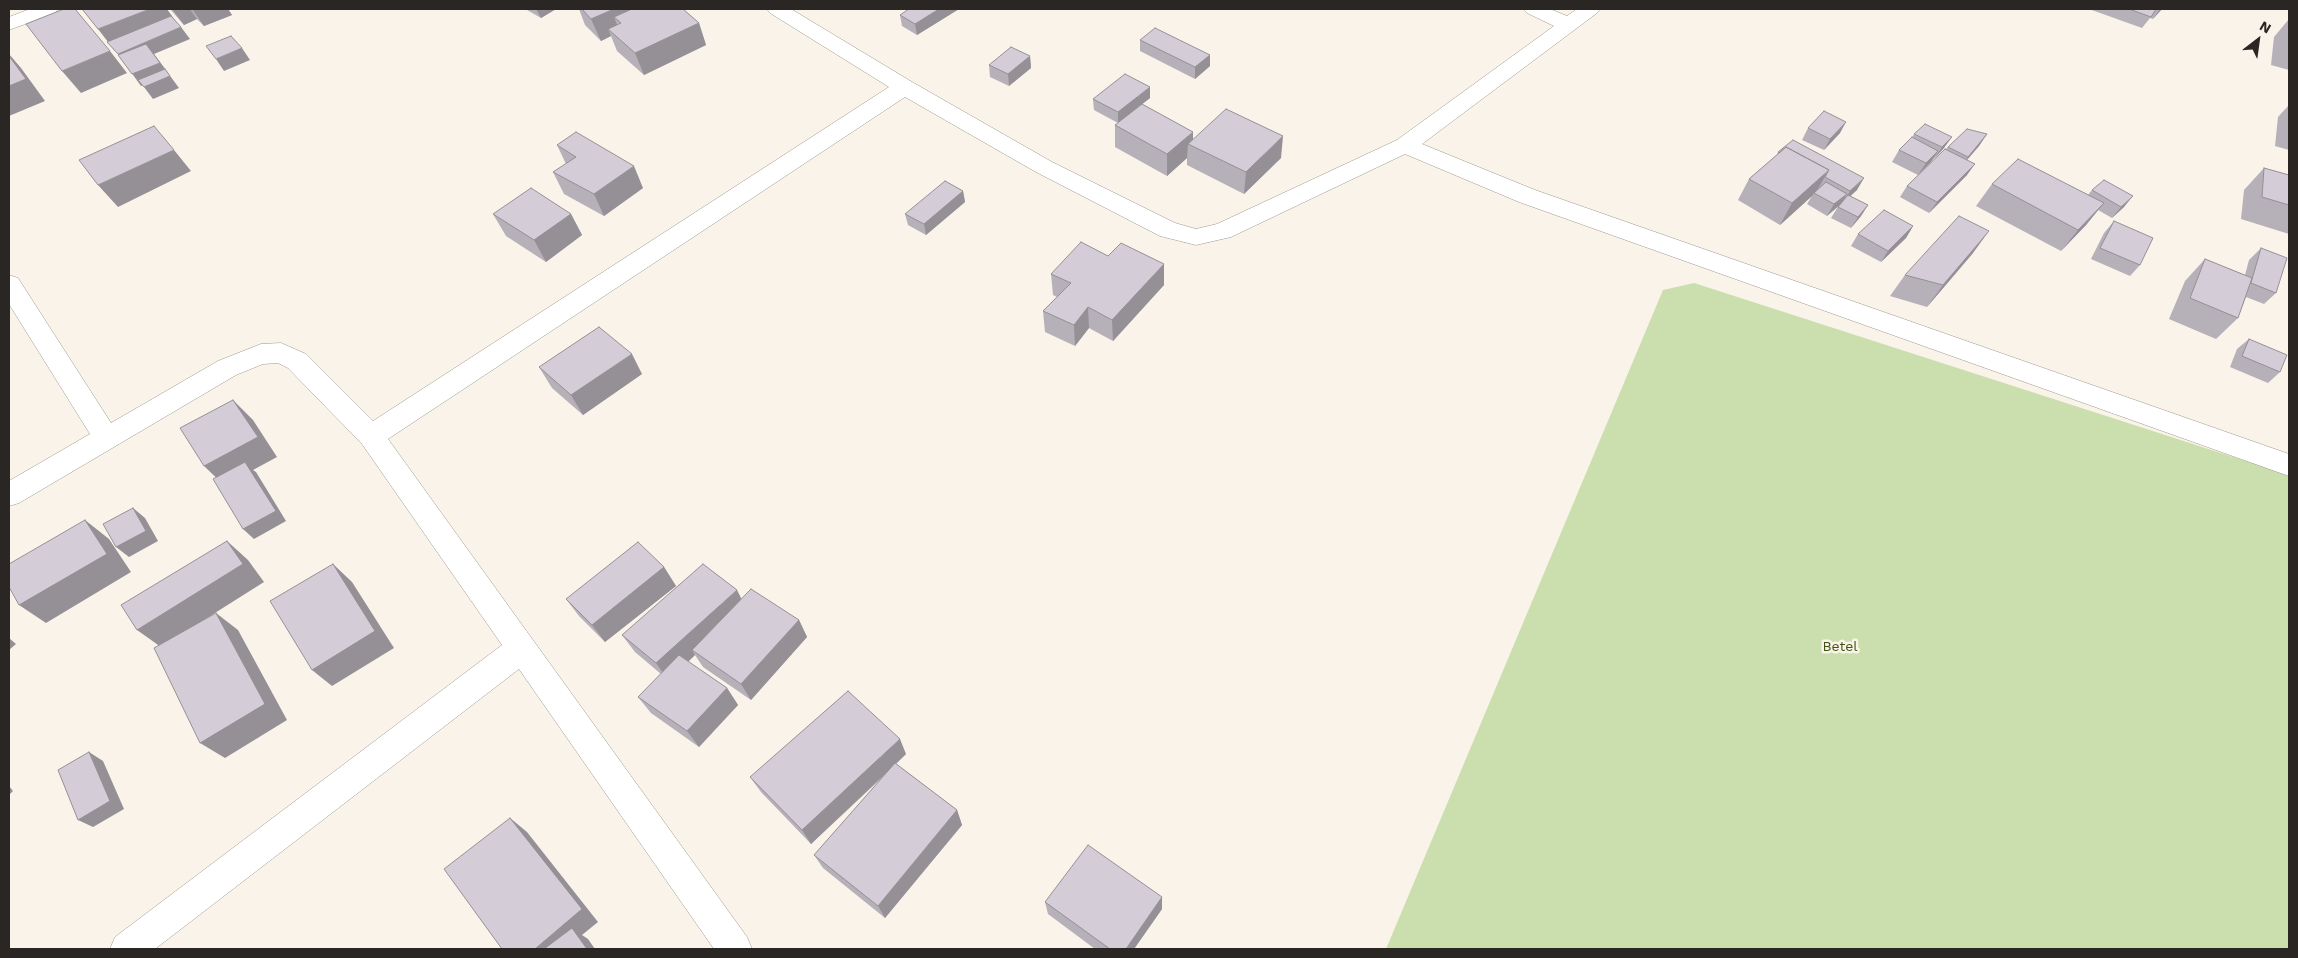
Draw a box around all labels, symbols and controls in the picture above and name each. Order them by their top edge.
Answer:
north arrow [2233,15,2283,65]
text: N [2257,17,2274,37]
park label: Betel [1822,639,1858,655]

